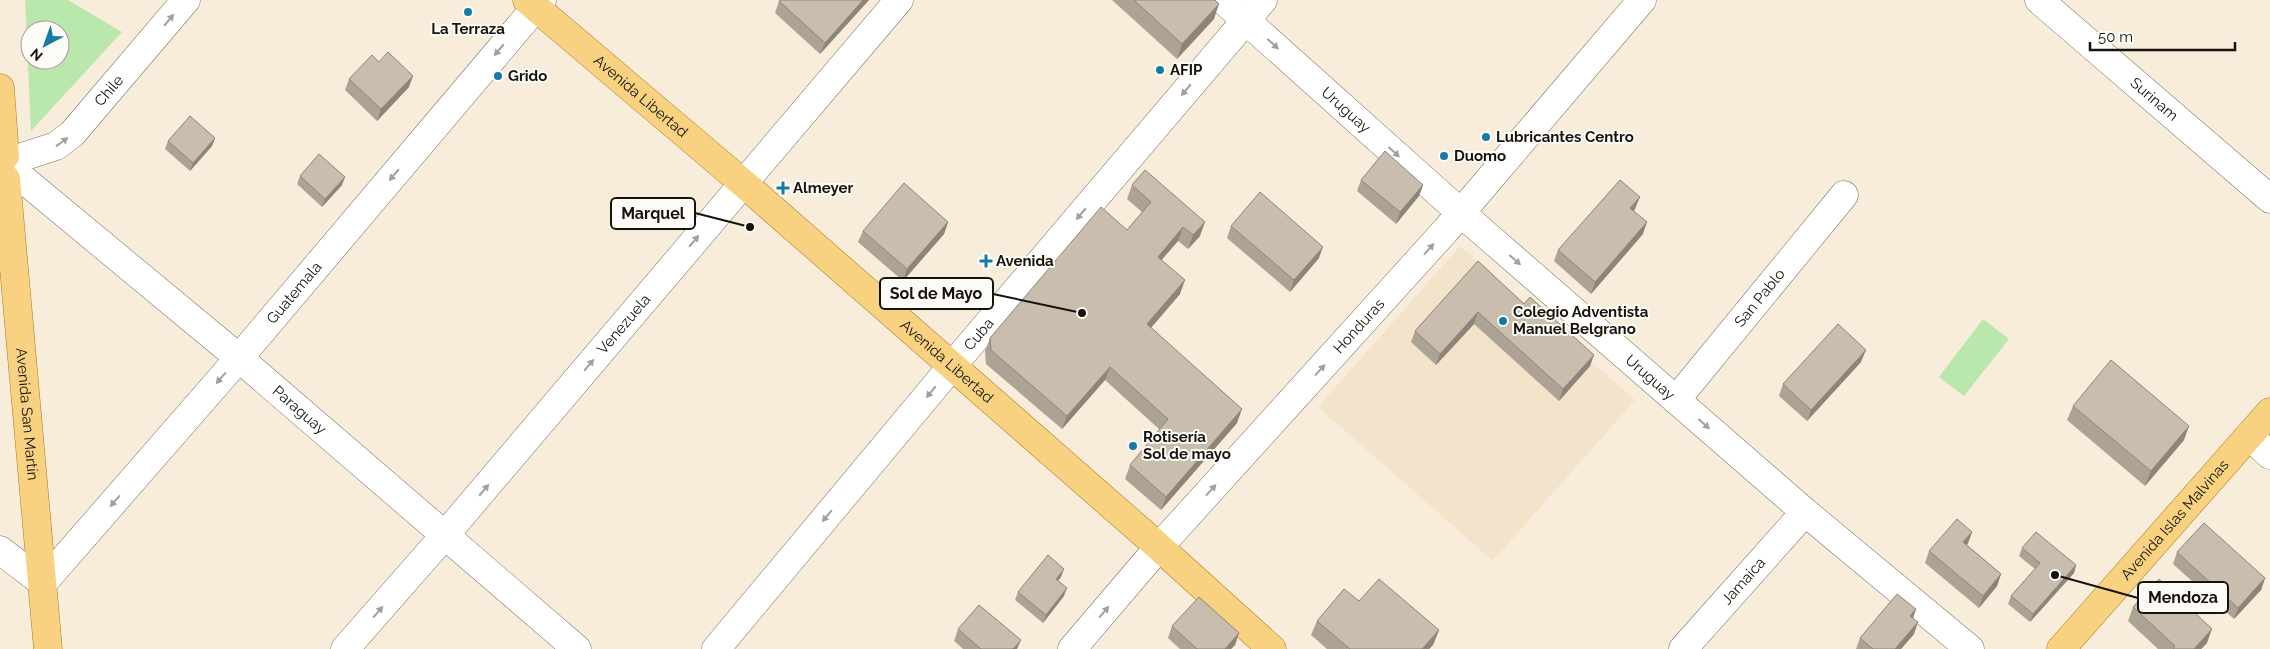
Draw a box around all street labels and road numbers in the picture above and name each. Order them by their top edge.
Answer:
street label: Avenida Libertad [590,51,691,141]
street label: Chile [91,71,127,110]
street label: Surinam [2127,74,2182,125]
street label: Uruguay [1318,83,1374,137]
street label: Guatemala [263,258,326,328]
street label: San Pablo [1731,265,1789,331]
street label: Venezuela [593,291,654,358]
street label: Honduras [1330,295,1388,357]
street label: Cuba [960,315,998,354]
street label: Avenida Libertad [897,316,997,407]
street label: Avenida San Martín [12,347,42,481]
street label: Uruguay [1622,351,1679,404]
street label: Paraguay [269,382,330,438]
street label: Avenida Islas Malvinas [2117,456,2233,584]
street label: Jamaica [1718,554,1769,608]

